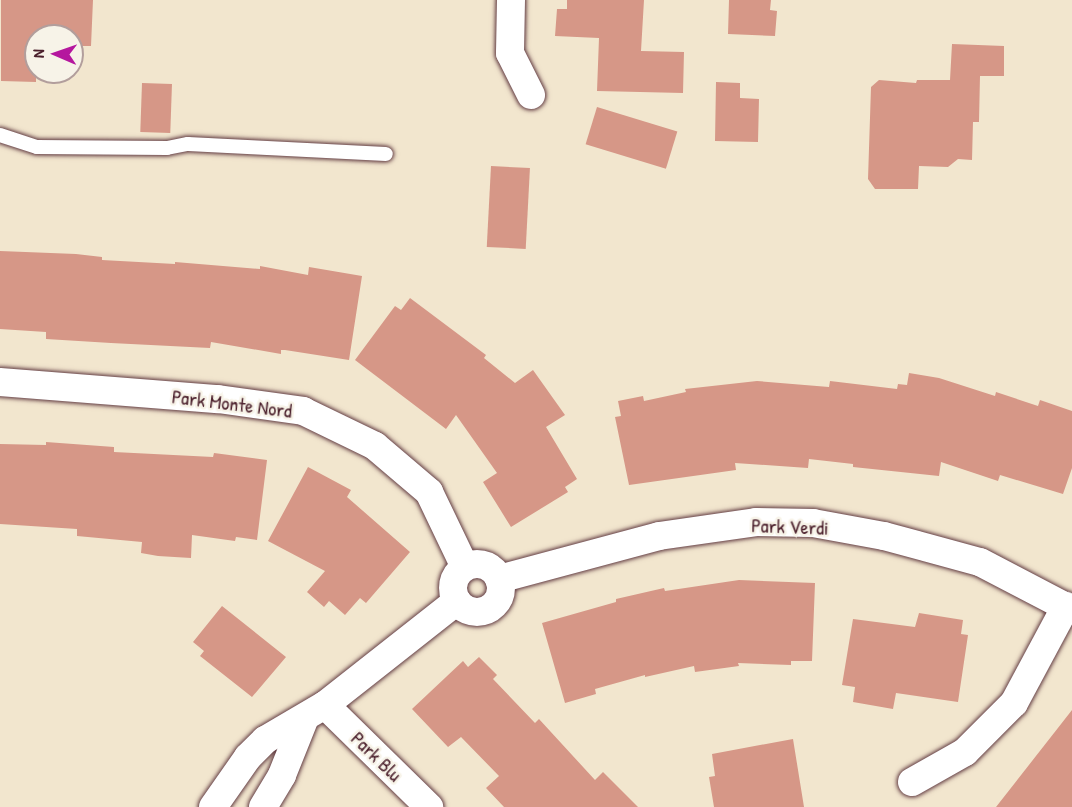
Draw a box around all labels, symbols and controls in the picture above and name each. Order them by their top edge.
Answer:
north arrow [24,24,84,84]
text: N [27,49,49,58]
street label: Park Monte Nord [171,384,293,422]
street label: Park Verdi [751,513,829,539]
street label: Park Blu [347,726,407,786]

